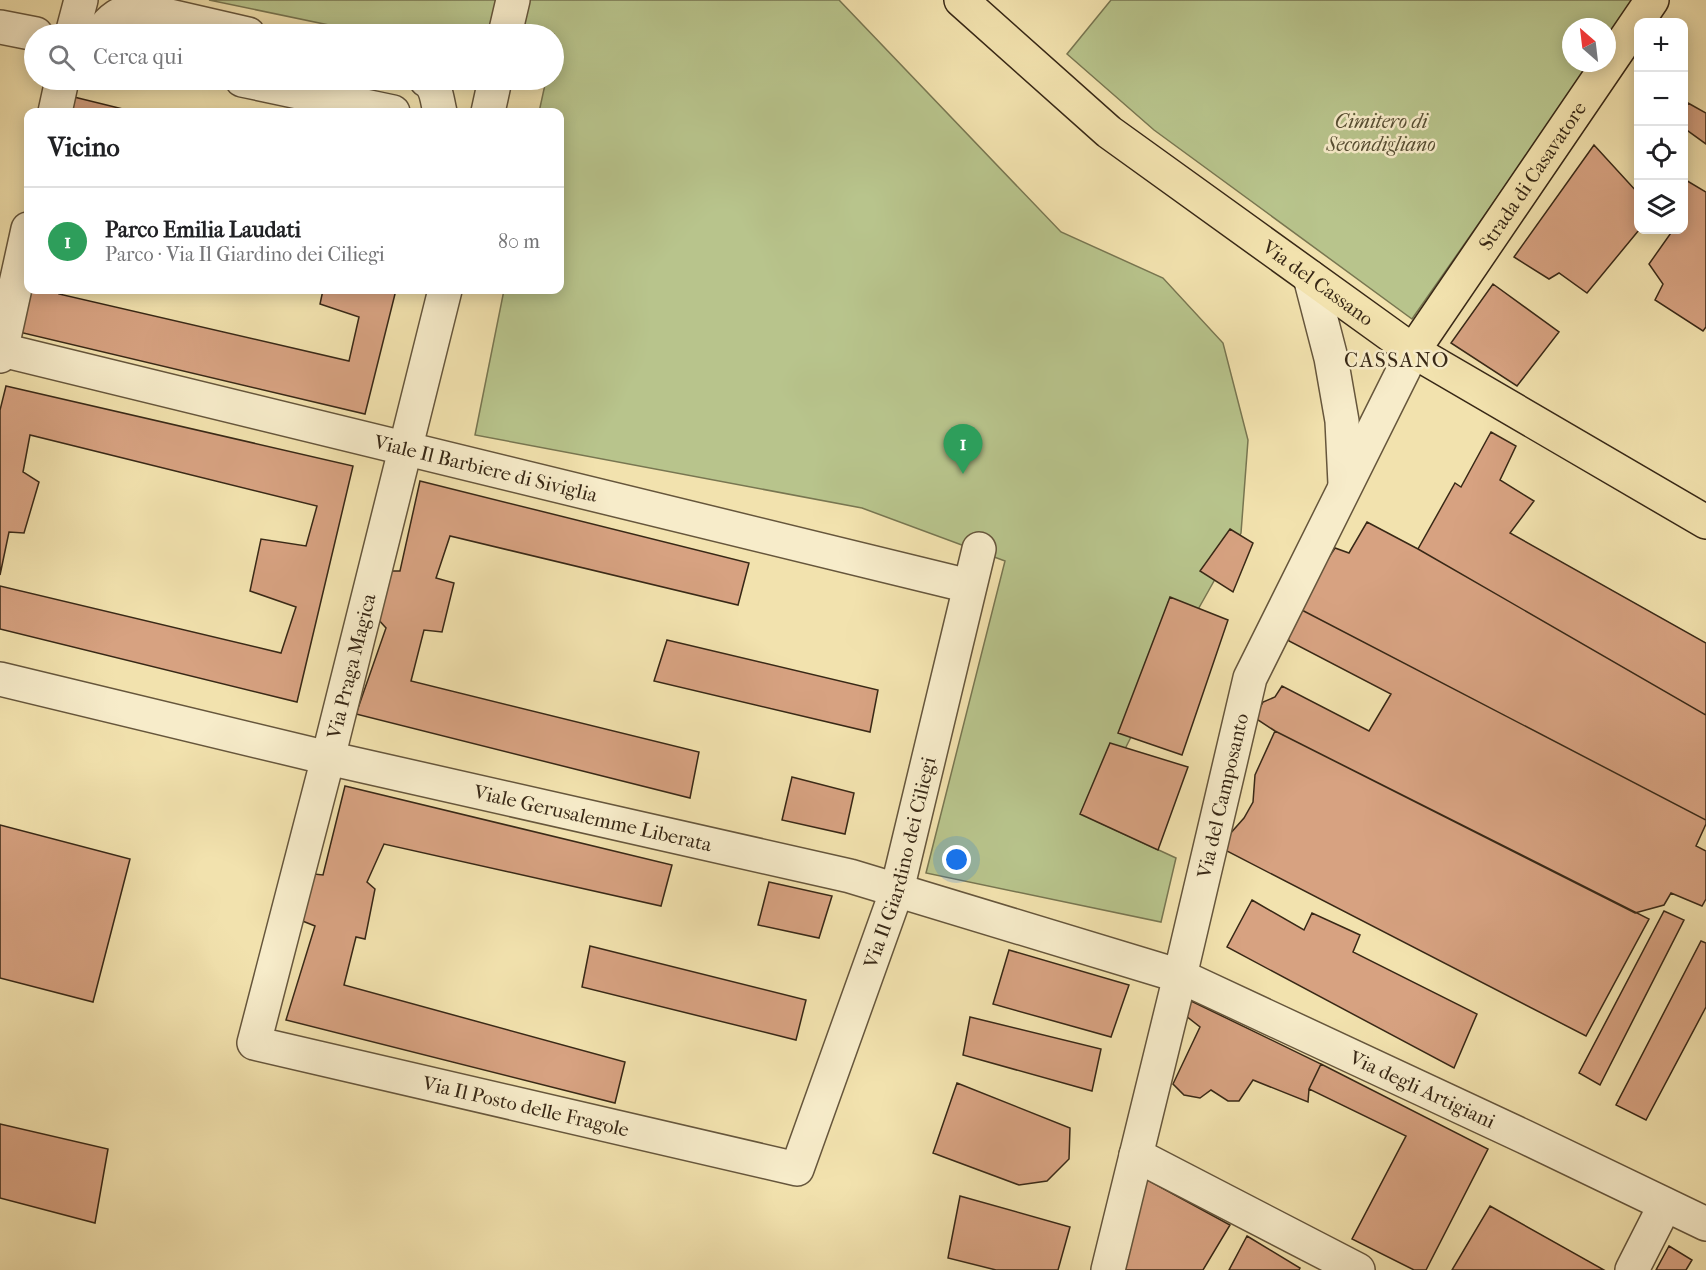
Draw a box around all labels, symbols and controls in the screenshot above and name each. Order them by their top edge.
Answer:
north arrow [1562,18,1616,72]
map controls [1634,18,1688,234]
button: + [1634,18,1688,72]
search box [24,24,564,90]
icon: search [45,41,78,74]
text: Cerca qui [93,44,183,70]
button: − [1634,72,1688,126]
street label: Strada di Casavatore [1474,97,1591,255]
park label: Cimitero di Secondigliano [1325,110,1436,156]
button: locate [1634,126,1688,180]
text: Vicino [48,132,120,163]
button: layers [1634,180,1688,234]
text: Parco Emilia Laudati [105,217,301,243]
text: 1 [64,230,71,253]
text: 80 m [498,230,540,253]
street label: Via del Cassano [1257,235,1378,331]
text: Parco · Via Il Giardino dei Ciliegi [105,243,385,266]
district label: CASSANO [1344,348,1450,372]
pin: 1 [944,424,982,474]
street label: Viale Il Barbiere di Siviglia [371,430,600,507]
street label: Via Praga Magica [322,591,381,742]
street label: Via del Camposanto [1192,711,1253,881]
street label: Via Il Giardino dei Ciliegi [859,754,941,972]
street label: Viale Gerusalemme Liberata [471,780,715,857]
your location [942,845,971,874]
street label: Via degli Artigiani [1345,1045,1499,1133]
street label: Via Il Posto delle Fragole [419,1071,631,1142]

